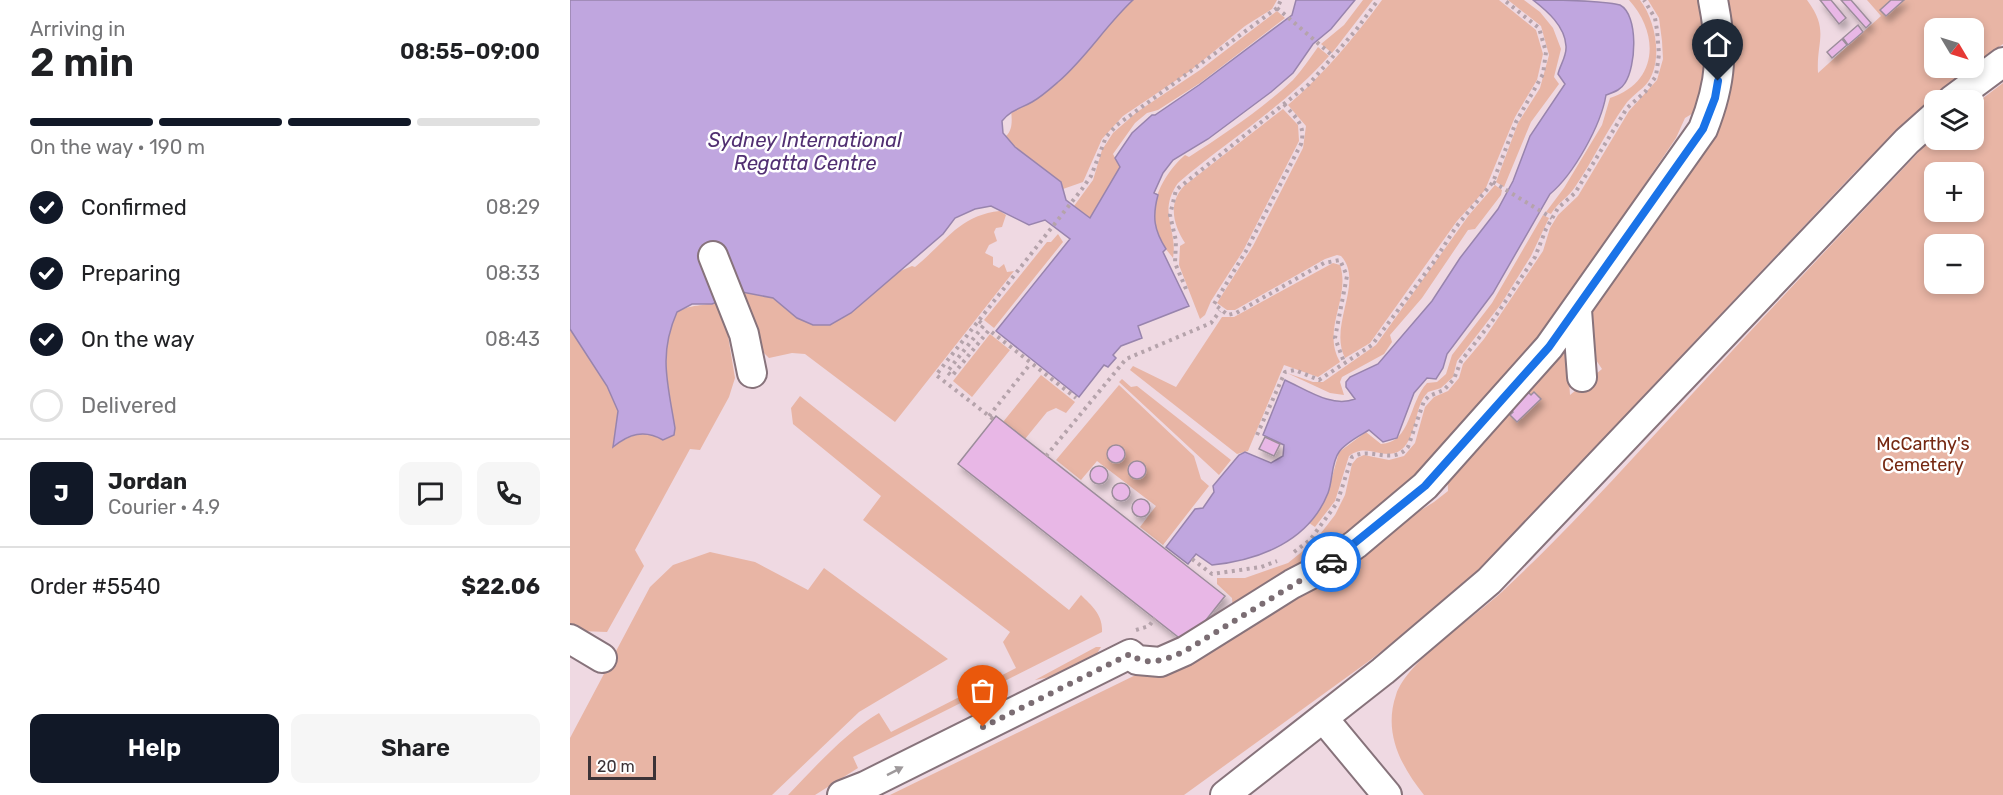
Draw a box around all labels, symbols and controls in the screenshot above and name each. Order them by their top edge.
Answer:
text: Arriving in [30,17,125,41]
north arrow [1924,18,1984,78]
map controls [1924,18,1984,294]
pin [1692,19,1743,81]
icon: home [1701,28,1734,61]
text: 08:55–09:00 [400,38,540,65]
text: 2 min [30,40,134,86]
button: layers [1924,90,1984,150]
water label: Sydney International Regatta Centre [708,128,903,175]
text: On the way · 190 m [30,135,205,159]
button: + [1924,162,1984,222]
icon: check [30,191,63,224]
text: Confirmed [81,194,187,221]
text: 08:29 [486,195,540,219]
button: − [1924,234,1984,294]
icon: check [30,257,63,290]
text: Preparing [81,260,181,287]
text: 08:33 [485,261,540,285]
icon: check [30,323,63,356]
text: On the way [81,326,195,353]
text: 08:43 [485,327,540,351]
text: Delivered [81,392,177,419]
park label: McCarthy's Cemetery [1876,433,1970,476]
button: chat [399,462,462,525]
button: phone [477,462,540,525]
text: Jordan [108,468,187,495]
text: J [54,480,69,507]
text: Courier · 4.9 [108,495,220,519]
courier [1301,532,1361,592]
icon: car [1315,546,1348,579]
text: Order #5540 [30,573,161,600]
text: $22.06 [461,573,540,600]
pin [957,665,1008,727]
icon: bag [966,674,999,707]
button: Help [30,714,279,783]
button: Share [291,714,540,783]
scale bar [588,753,656,780]
text: 20 m [597,757,635,776]
one-way arrow [887,766,904,776]

